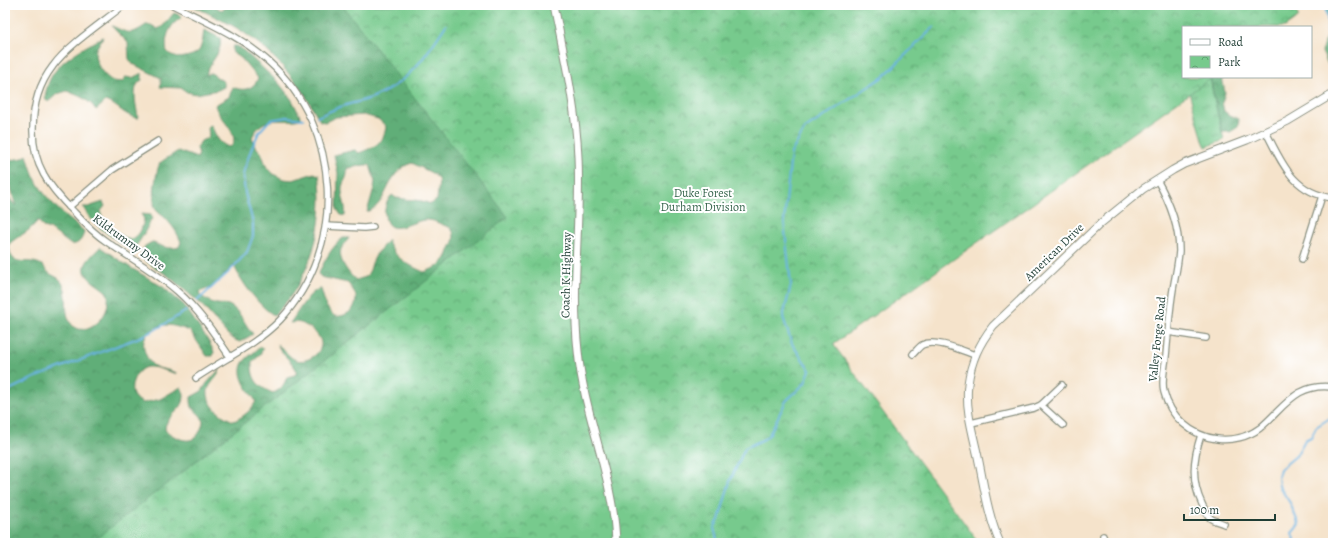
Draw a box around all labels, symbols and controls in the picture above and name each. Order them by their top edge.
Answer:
legend [1182,26,1312,78]
text: Road [1218,34,1244,50]
text: Park [1218,54,1241,70]
park label: Duke Forest Durham Division [660,185,746,215]
street label: Kildrummy Drive [90,210,168,274]
street label: American Drive [1020,220,1087,285]
street label: Coach K Highway [557,231,575,318]
street label: Valley Forge Road [1144,295,1170,384]
scale bar [1184,496,1275,522]
text: 100 m [1190,502,1219,518]

